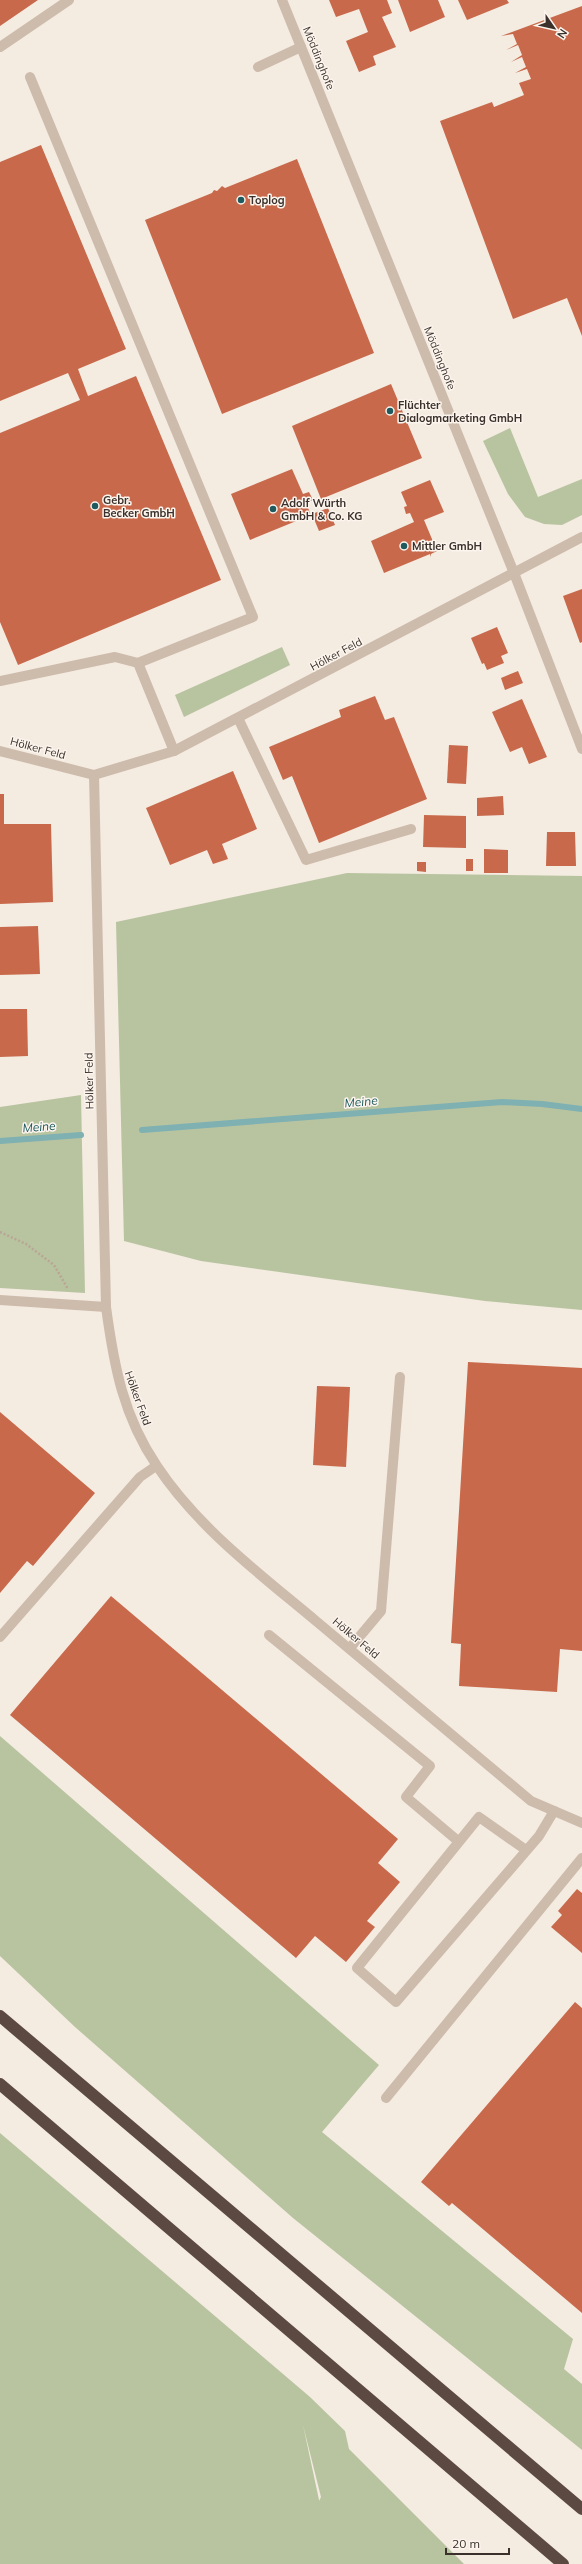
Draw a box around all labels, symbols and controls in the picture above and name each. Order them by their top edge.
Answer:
north arrow [534,8,574,48]
street label: Möddinghofe [300,24,338,92]
text: N [554,26,570,41]
place label: Toplog [249,193,285,207]
marker: Toplog [236,195,246,205]
street label: Möddinghofe [421,324,459,392]
place label: Flüchter Dialogmarketing GmbH [398,398,522,425]
marker: Flüchter Dialogmarketing GmbH [385,406,395,416]
place label: Gebr. Becker GmbH [103,493,175,520]
place label: Adolf Würth GmbH & Co. KG [281,496,362,523]
marker: Gebr. Becker GmbH [90,501,100,511]
marker: Adolf Würth GmbH & Co. KG [268,504,278,514]
place label: Mittler GmbH [412,539,482,553]
marker: Mittler GmbH [399,541,409,551]
street label: Hölker Feld [308,634,364,674]
street label: Hölker Feld [9,734,67,762]
street label: Hölker Feld [82,1052,96,1110]
water label: Meine [344,1093,379,1110]
water label: Meine [22,1118,57,1135]
street label: Hölker Feld [122,1369,154,1427]
street label: Hölker Feld [330,1614,382,1662]
scale bar [446,2530,509,2556]
text: 20 m [452,2536,480,2551]

